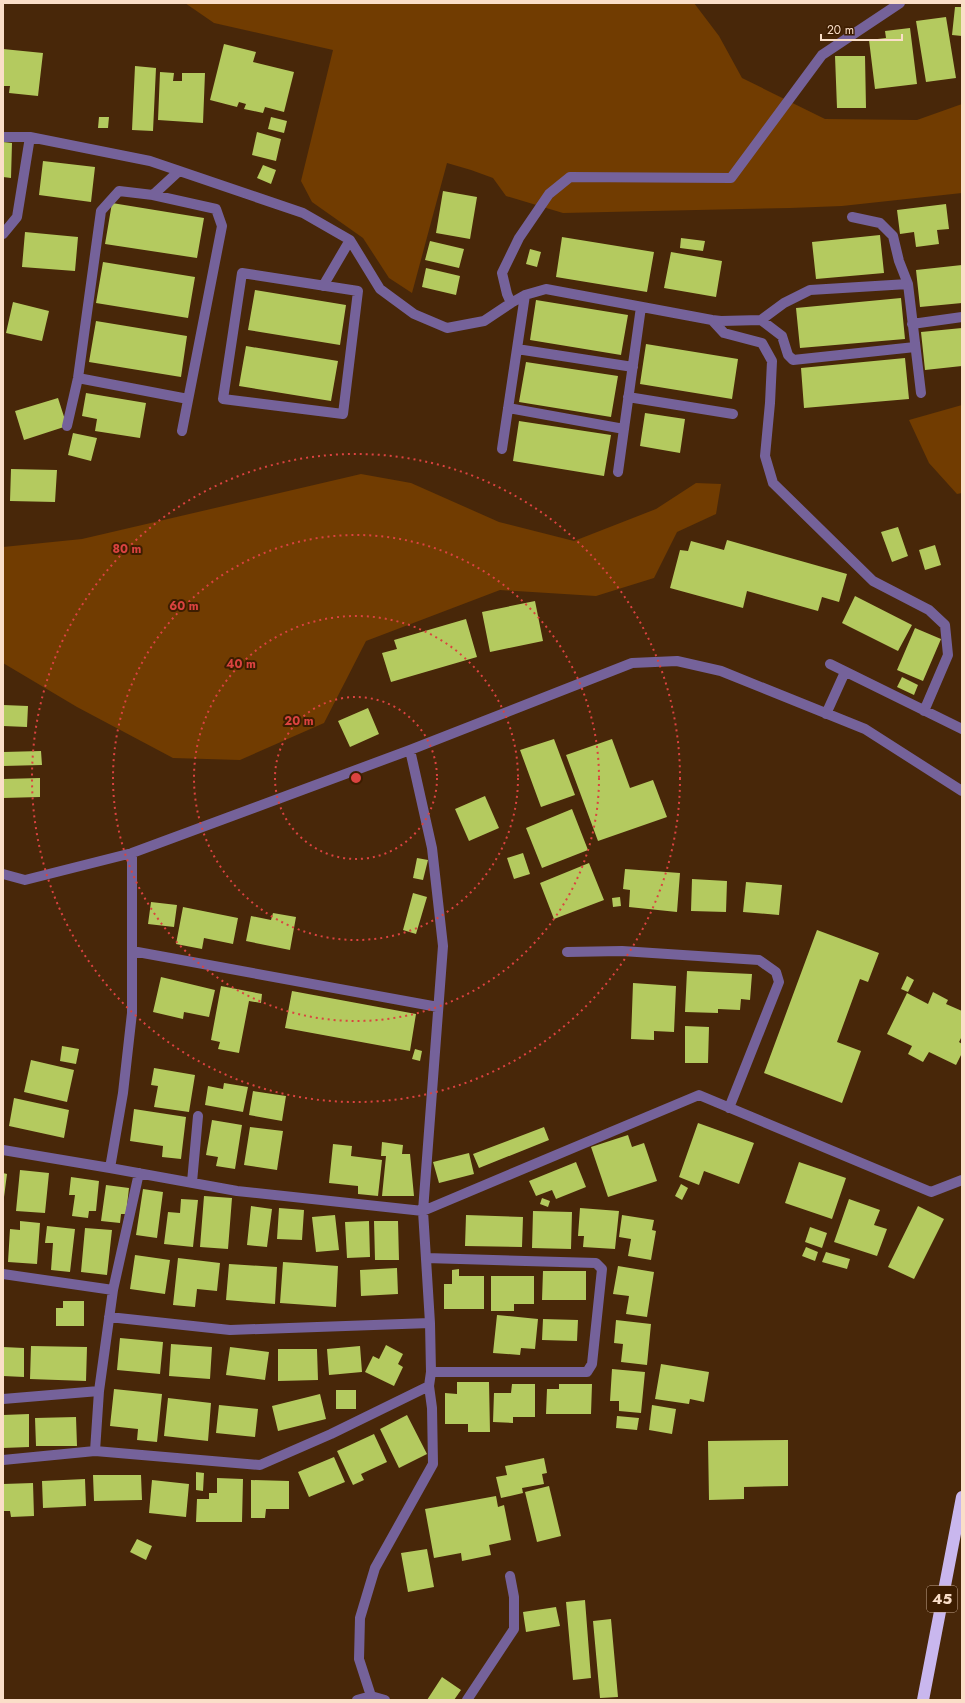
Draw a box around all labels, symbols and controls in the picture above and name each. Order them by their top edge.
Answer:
scale bar [821,16,902,42]
text: 20 m [827,21,854,39]
text: 80 m [113,540,142,558]
text: 60 m [169,597,199,615]
text: 40 m [226,655,256,673]
text: 20 m [284,712,314,730]
centre of rings [349,771,363,785]
road number: 45 [927,1586,957,1612]

